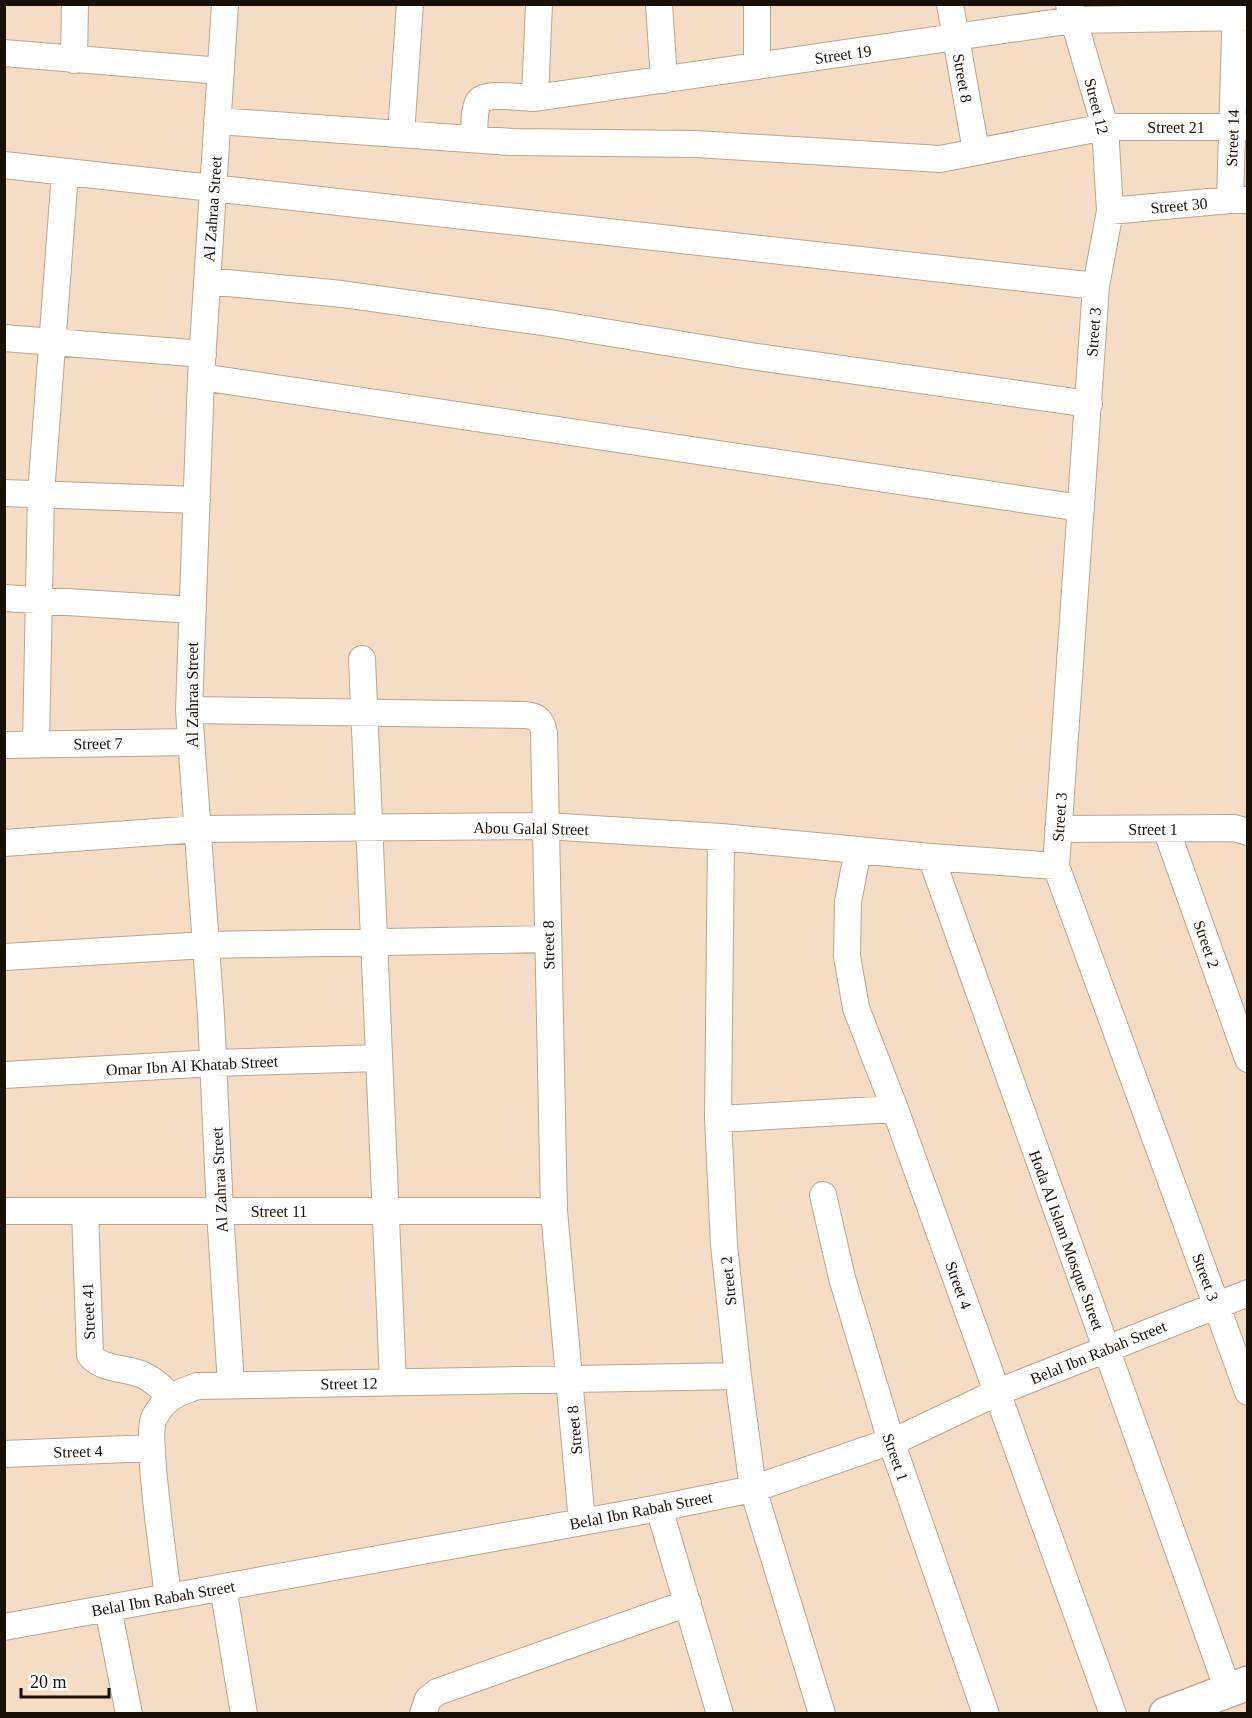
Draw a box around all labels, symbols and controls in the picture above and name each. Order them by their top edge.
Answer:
street label: Street 19 [814,42,873,67]
street label: Street 8 [950,52,975,104]
street label: Street 12 [1081,76,1112,136]
street label: Street 14 [1223,109,1242,167]
street label: Street 21 [1147,119,1205,136]
street label: Al Zahraa Street [200,155,225,262]
street label: Street 30 [1150,195,1208,216]
street label: Street 3 [1083,307,1104,357]
street label: Al Zahraa Street [184,642,201,748]
street label: Street 7 [73,735,123,752]
street label: Street 3 [1049,792,1070,842]
street label: Abou Galal Street [473,819,589,838]
street label: Street 1 [1128,821,1178,838]
street label: Street 2 [1190,918,1223,970]
street label: Street 8 [540,920,557,970]
street label: Omar Ibn Al Khatab Street [105,1052,279,1078]
street label: Al Zahraa Street [208,1126,231,1233]
street label: Hoda Al Islam Mosque Street [1025,1148,1107,1333]
street label: Street 11 [251,1203,307,1220]
street label: Street 3 [1189,1251,1222,1303]
street label: Street 2 [717,1256,740,1306]
street label: Street 4 [942,1259,975,1311]
street label: Street 41 [79,1282,98,1340]
street label: Belal Ibn Rabah Street [1028,1317,1169,1388]
street label: Street 12 [320,1375,378,1392]
street label: Street 8 [564,1405,585,1455]
street label: Street 1 [879,1431,912,1483]
street label: Street 4 [53,1442,103,1461]
street label: Belal Ibn Rabah Street [568,1488,715,1533]
street label: Belal Ibn Rabah Street [90,1577,237,1619]
scale bar [21,1661,110,1699]
text: 20 m [30,1672,67,1692]

